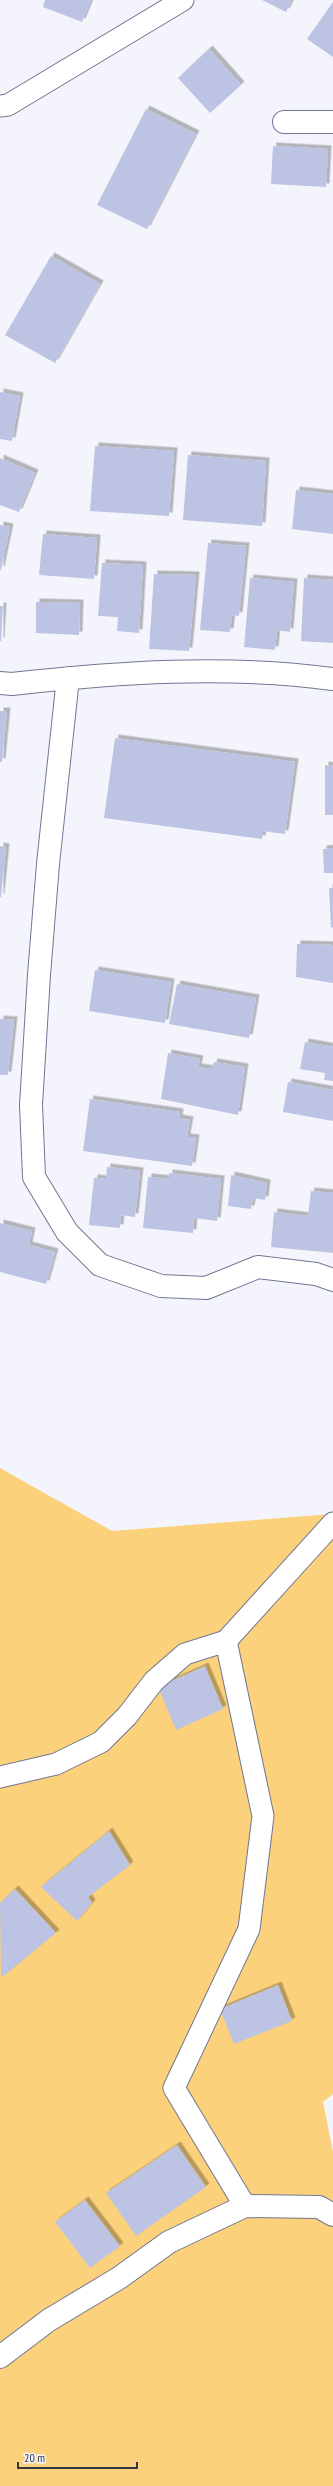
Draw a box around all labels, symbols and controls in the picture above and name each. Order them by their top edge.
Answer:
scale bar [18,2444,137,2470]
text: 20 m [24,2450,45,2465]

